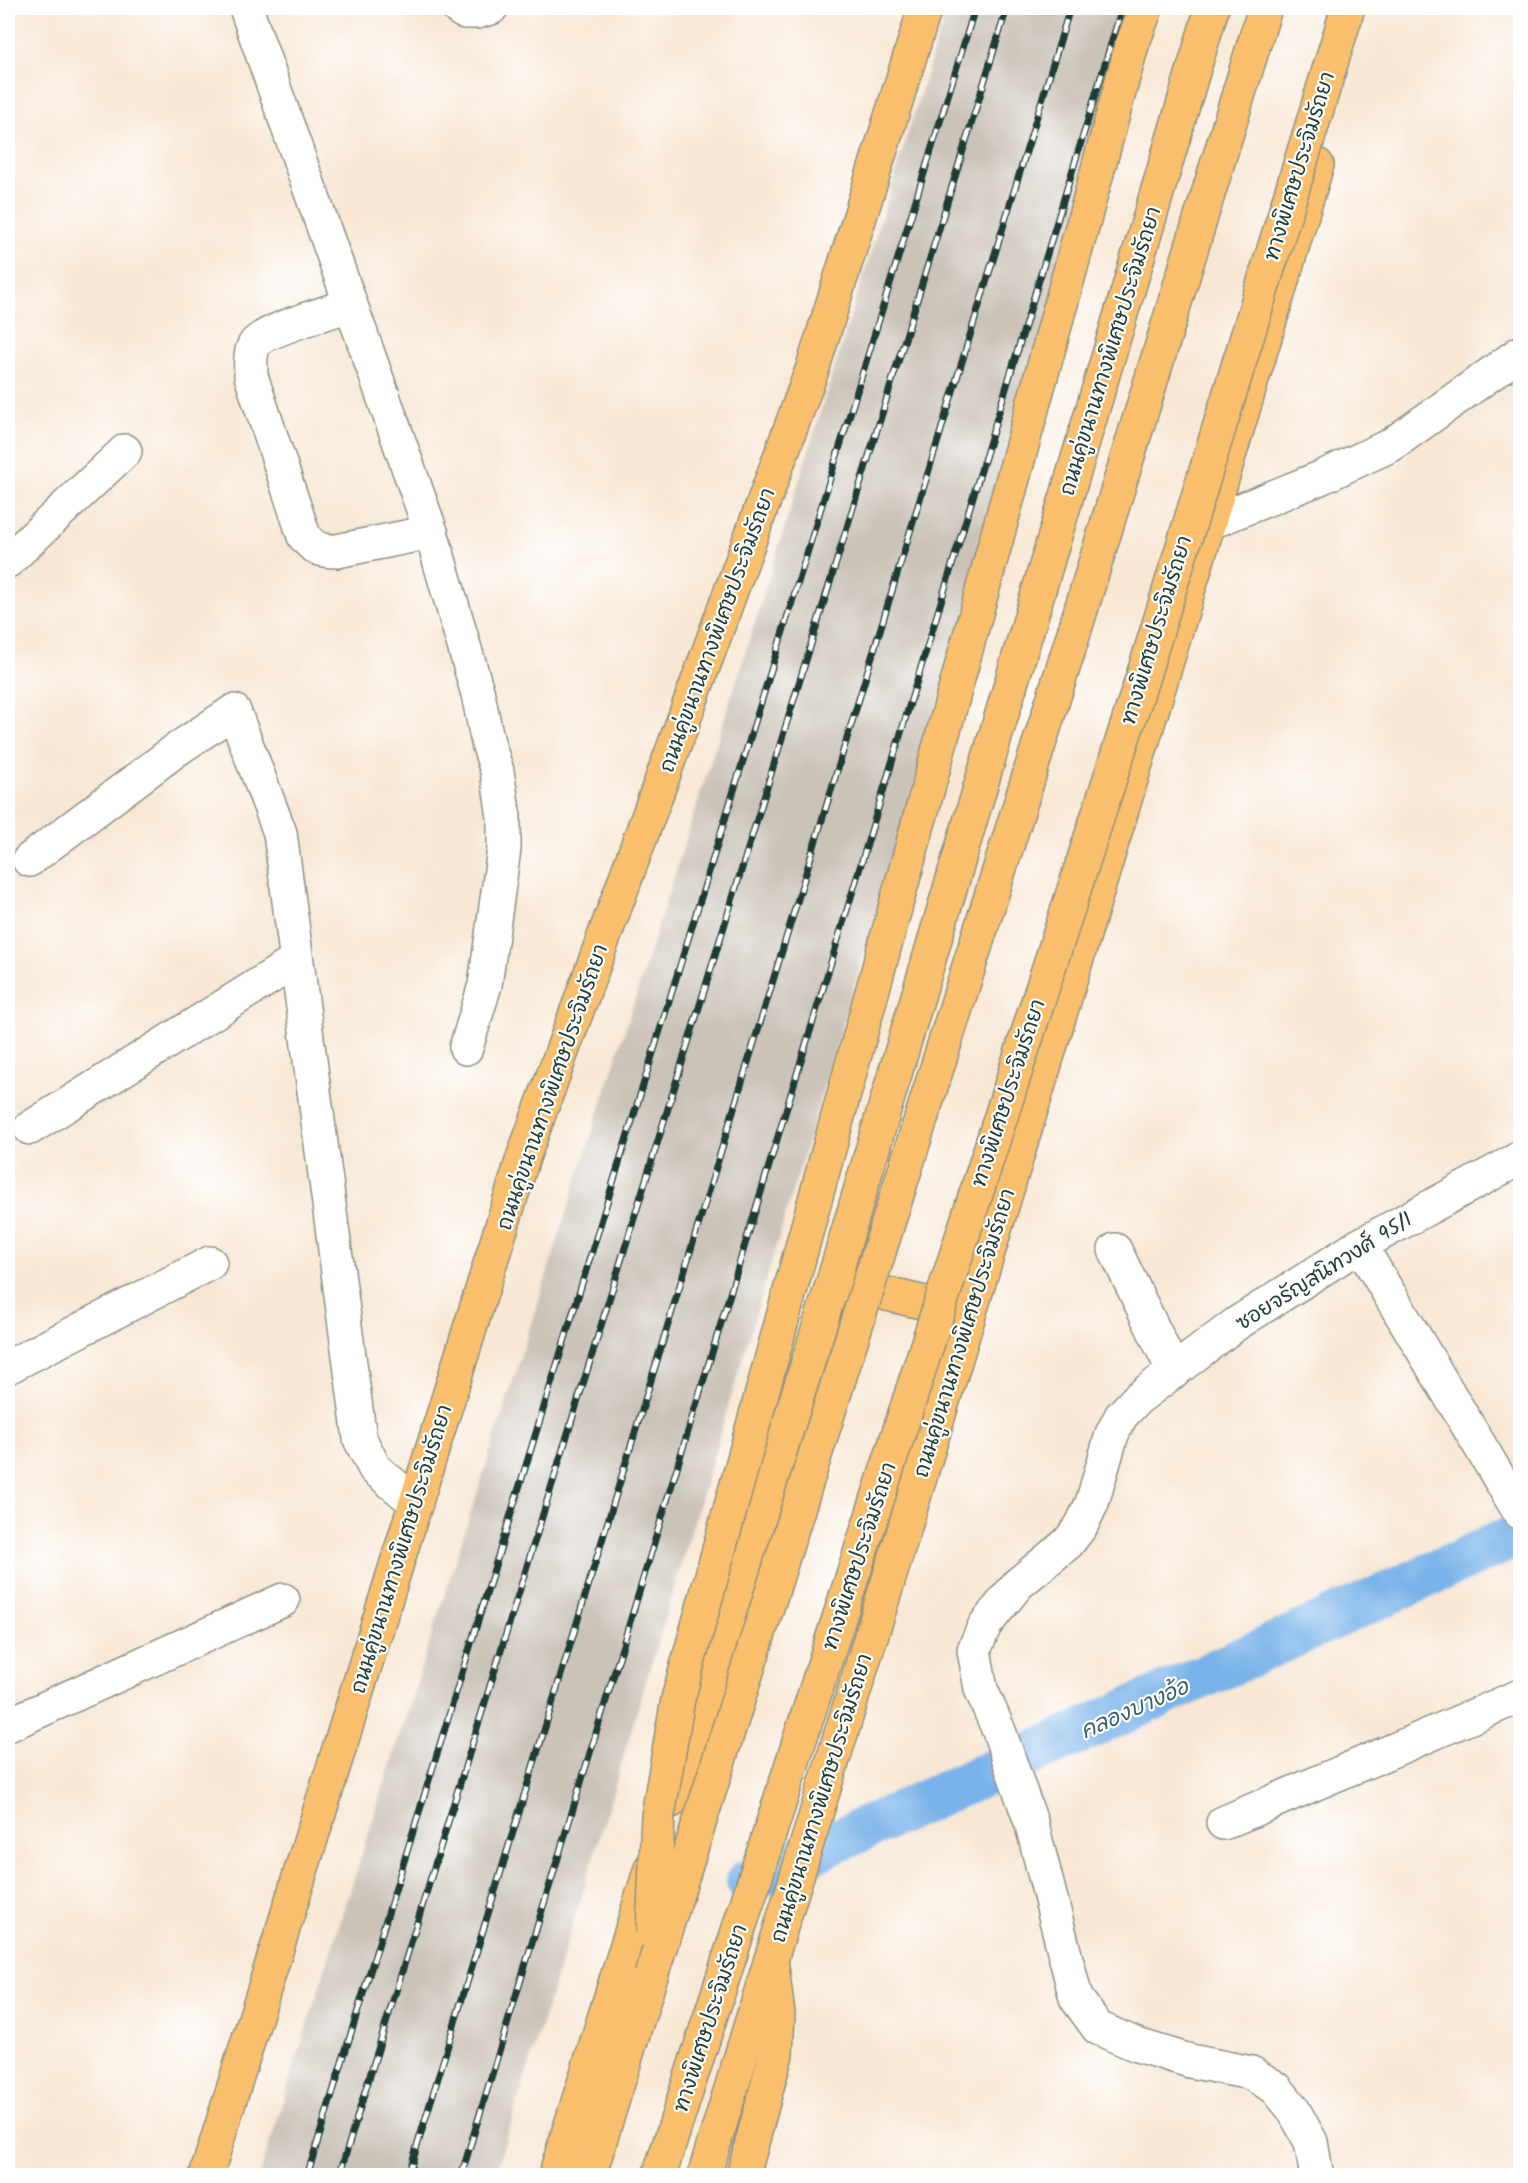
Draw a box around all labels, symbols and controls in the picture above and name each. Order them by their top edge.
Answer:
street label: ทางพิเศษประจิมรัถยา [1256,68,1345,265]
street label: ถนนคู่ขนานทางพิเศษประจิมรัถยา [1052,203,1171,500]
street label: ถนนคู่ขนานทางพิเศษประจิมรัถยา [651,484,785,777]
street label: ทางพิเศษประจิมรัถยา [1113,532,1202,729]
street label: ถนนคู่ขนานทางพิเศษประจิมรัถยา [489,940,618,1235]
street label: ทางพิเศษประจิมรัถยา [963,995,1055,1192]
street label: ถนนคู่ขนานทางพิเศษประจิมรัถยา [906,1185,1025,1482]
street label: ซอยจรัญสนิทวงศ์ 95/1 [1230,1204,1420,1340]
street label: ถนนคู่ขนานทางพิเศษประจิมรัถยา [343,1401,462,1698]
street label: ทางพิเศษประจิมรัถยา [814,1458,906,1655]
street label: ถนนคู่ขนานทางพิเศษประจิมรัถยา [763,1650,882,1947]
water label: คลองบางอ้อ [1075,1670,1196,1750]
street label: ทางพิเศษประจิมรัถยา [665,1920,757,2117]

